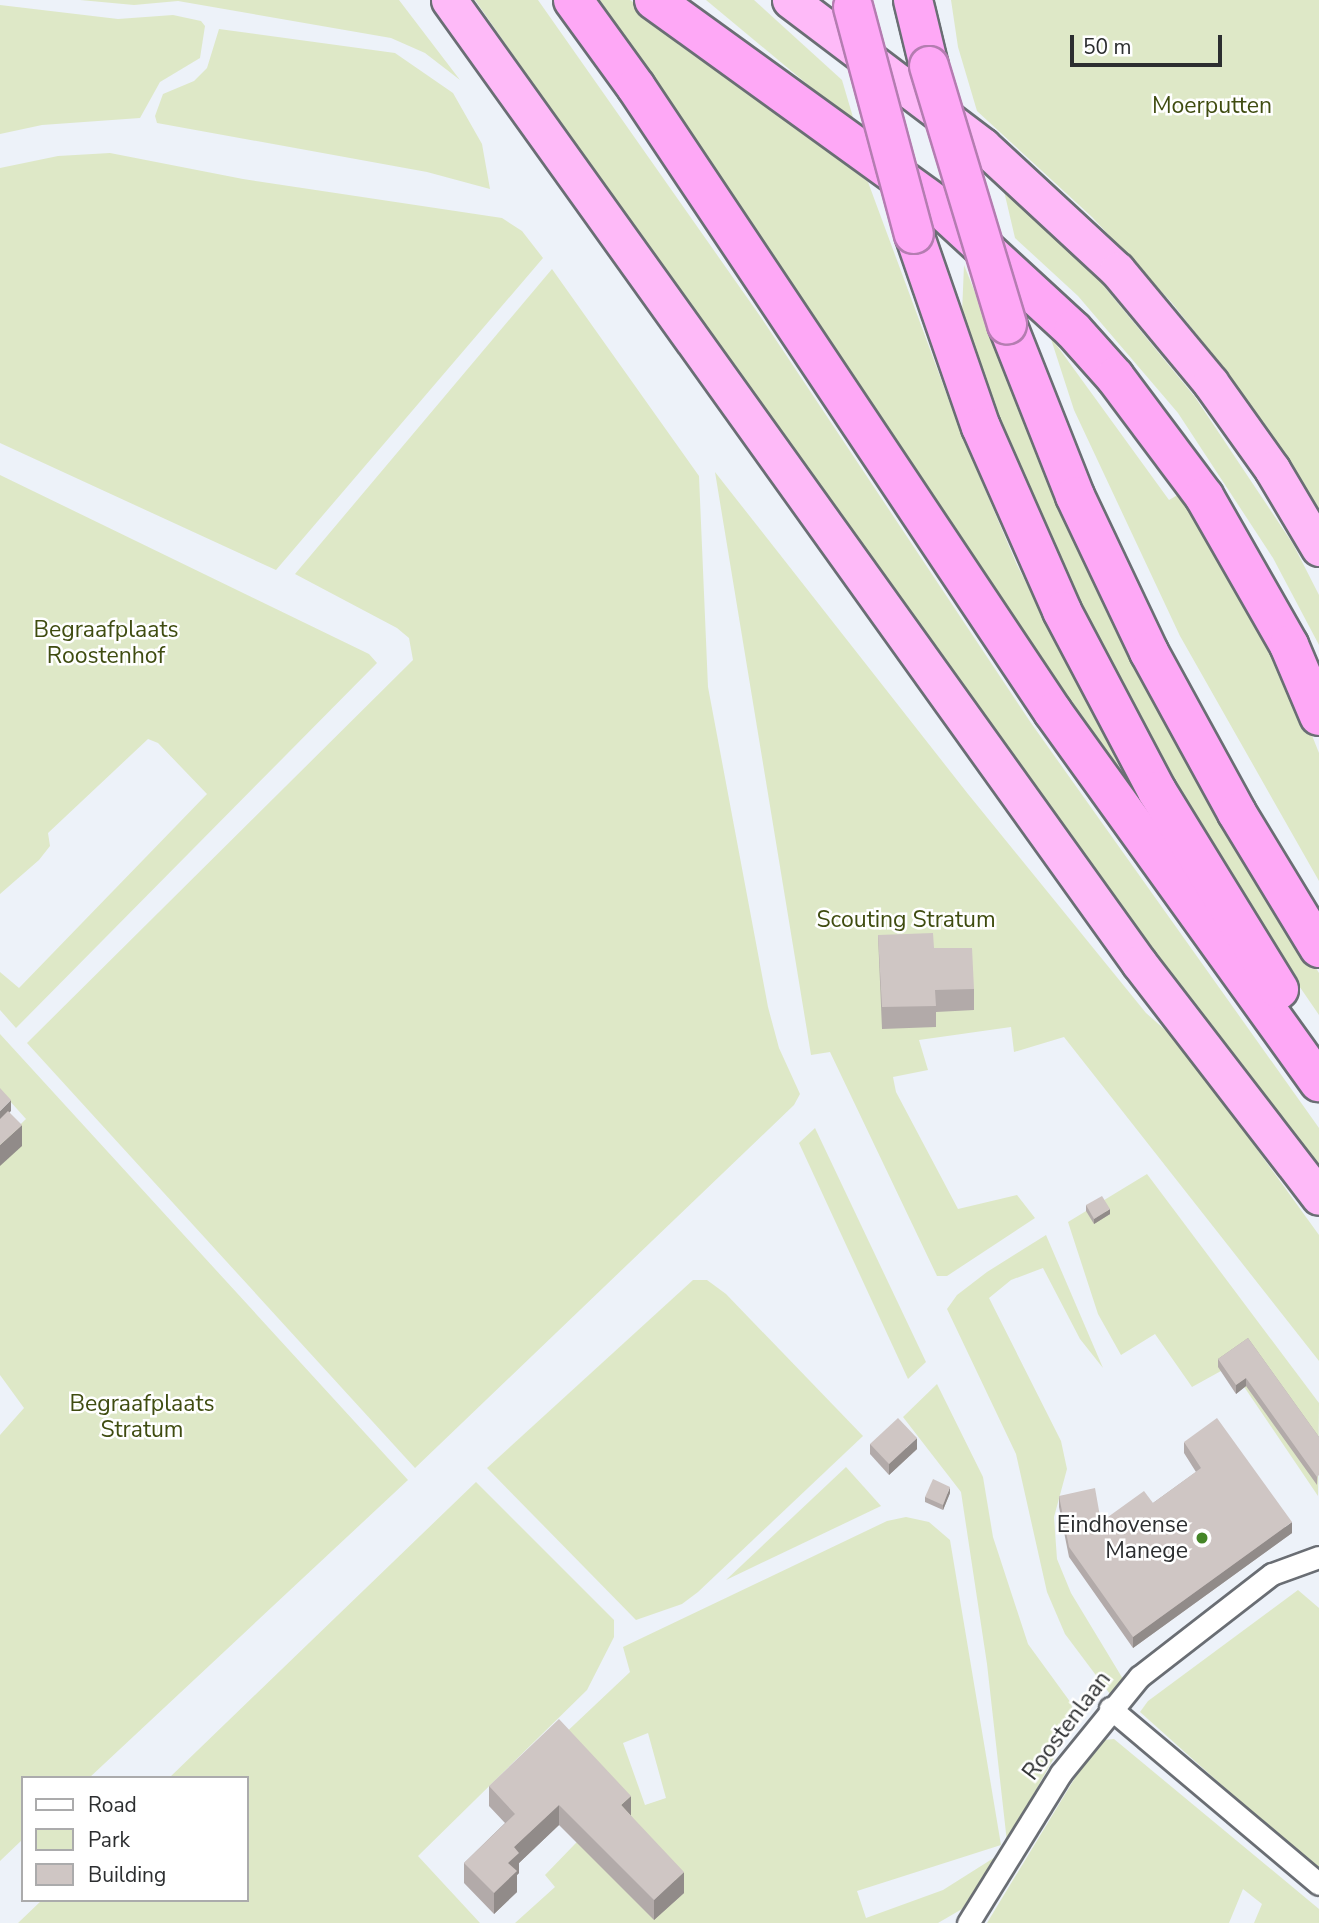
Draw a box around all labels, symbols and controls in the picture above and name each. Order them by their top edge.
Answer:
scale bar [1074,21,1226,65]
text: 50 m [1083,33,1132,61]
park label: Moerputten [1152,92,1272,120]
park label: Begraafplaats Roostenhof [33,616,179,670]
park label: Scouting Stratum [816,906,996,934]
park label: Begraafplaats Stratum [69,1390,215,1444]
place label: Eindhovense Manege [1057,1511,1188,1565]
marker: Eindhovense Manege [1194,1530,1210,1546]
street label: Roostenlaan [1017,1666,1117,1786]
legend [21,1776,248,1902]
text: Road [88,1791,137,1819]
text: Park [88,1826,130,1854]
text: Building [88,1861,166,1889]

